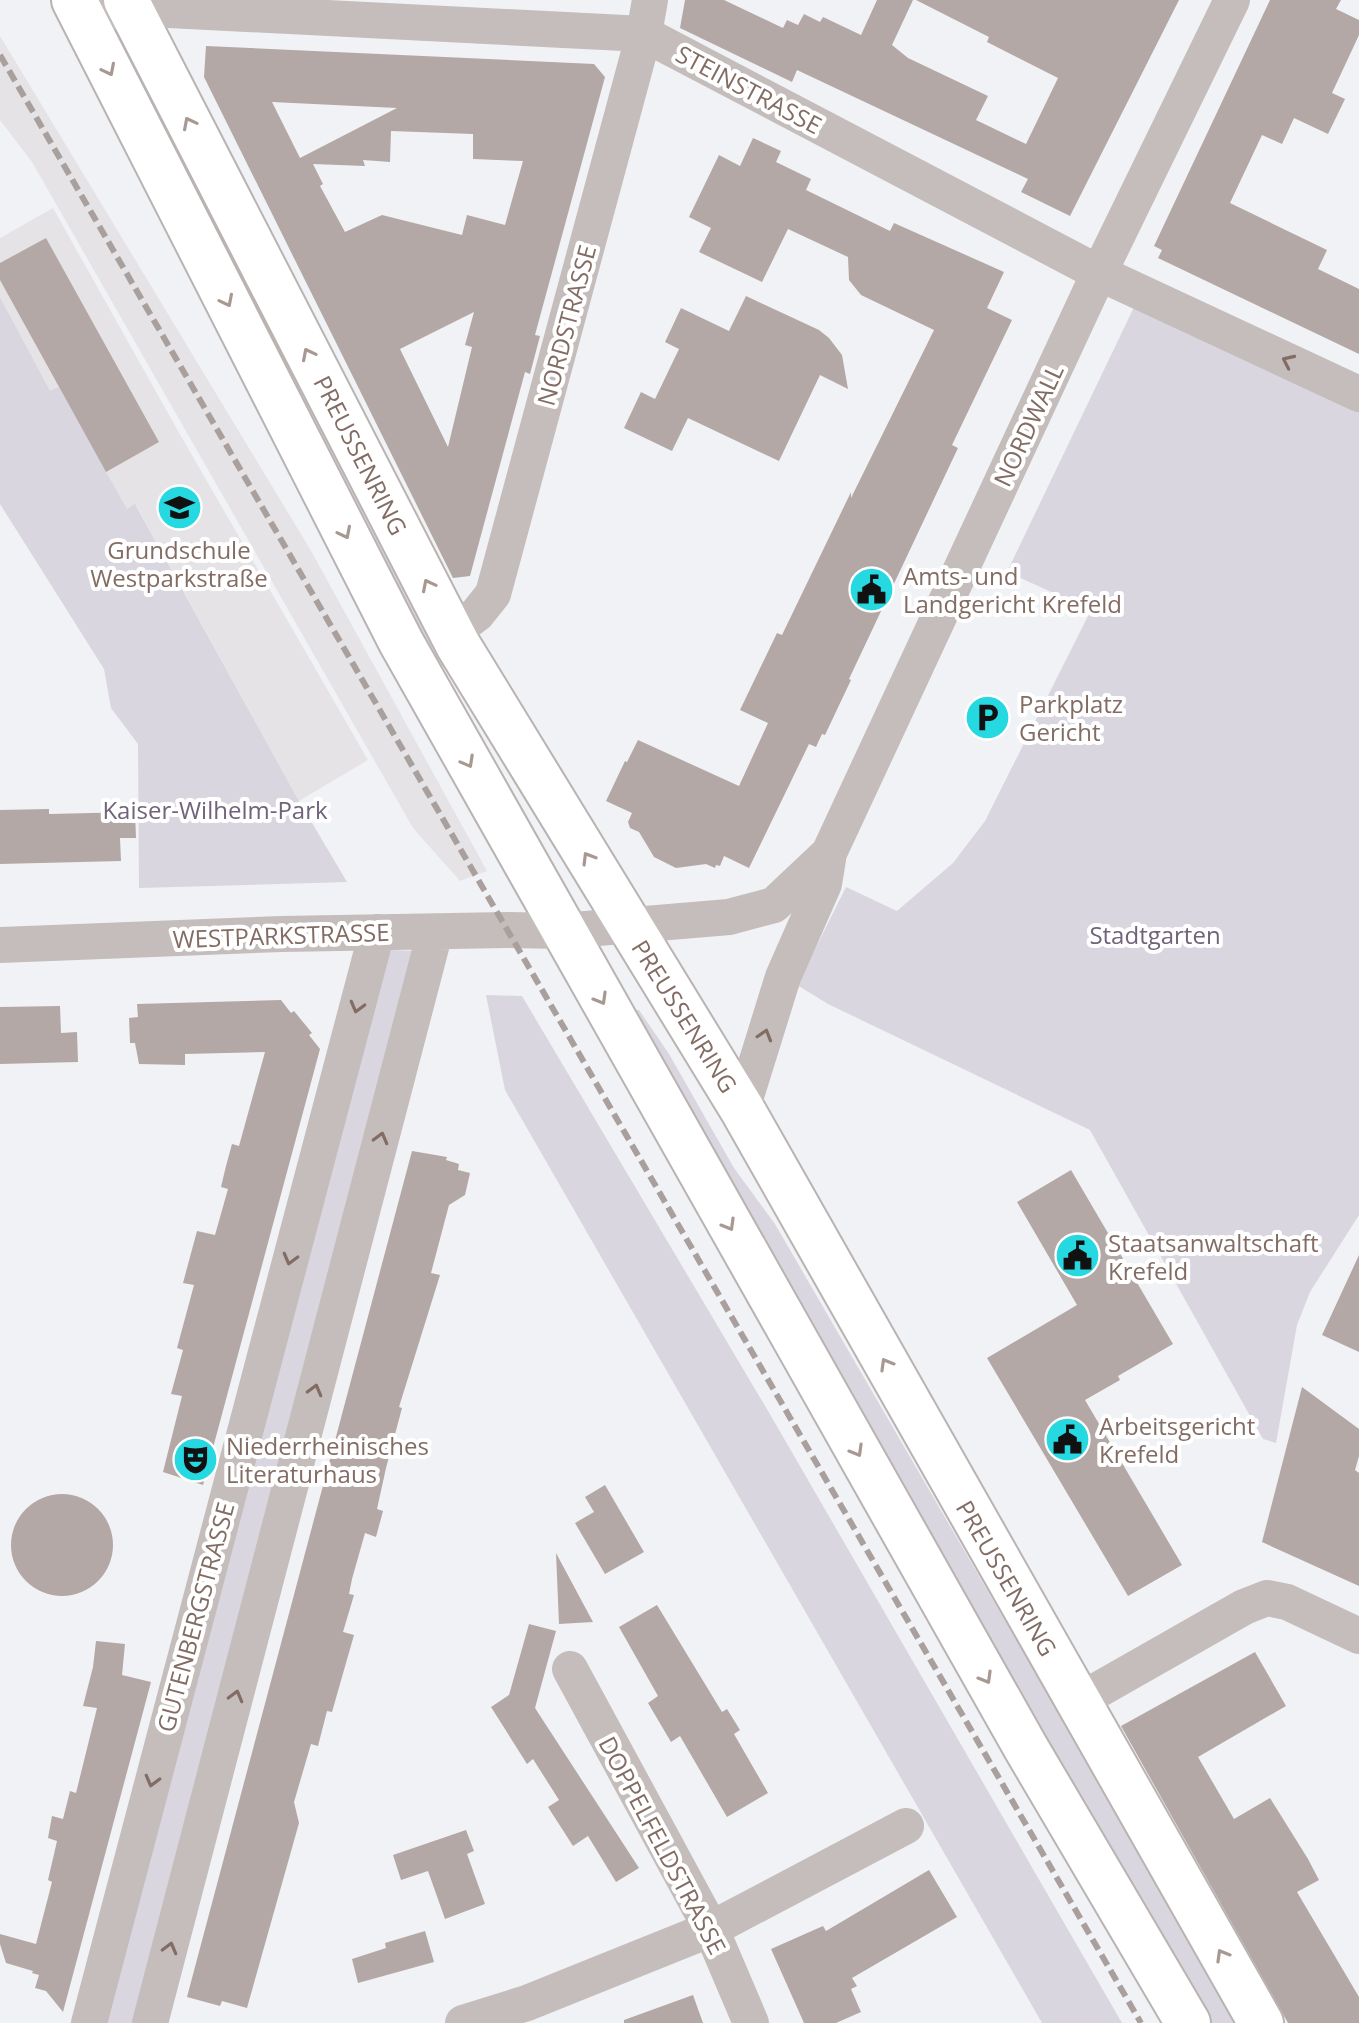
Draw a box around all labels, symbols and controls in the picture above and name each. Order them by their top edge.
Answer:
street label: STEINSTRASSE [670,37,828,141]
one-way arrow [99,61,114,76]
one-way arrow [184,117,199,132]
street label: NORDSTRASSE [529,241,603,409]
one-way arrow [217,293,233,308]
one-way arrow [303,348,318,363]
one-way arrow [1282,355,1297,371]
street label: NORDWALL [985,359,1071,491]
street label: PREUSSENRING [307,370,415,540]
school or university icon: Grundschule Westparkstraße [155,483,203,531]
one-way arrow [336,524,351,539]
place label: Grundschule Westparkstraße [90,533,268,594]
place label: Amts- und Landgericht Krefeld [903,559,1122,620]
public building icon: Amts- und Landgericht Krefeld [848,565,896,613]
one-way arrow [422,579,437,594]
place label: Parkplatz Gericht [1019,687,1123,748]
parking icon: Parkplatz Gericht [964,693,1012,741]
one-way arrow [458,753,474,768]
park label: Kaiser-Wilhelm-Park [102,793,328,826]
one-way arrow [582,852,597,867]
street label: WESTPARKSTRASSE [172,915,390,955]
park label: Stadtgarten [1089,918,1221,951]
street label: PREUSSENRING [625,933,745,1099]
one-way arrow [591,990,607,1005]
one-way arrow [350,1000,366,1014]
one-way arrow [756,1028,772,1042]
one-way arrow [371,1132,388,1146]
one-way arrow [719,1216,735,1231]
place label: Staatsanwaltschaft Krefeld [1108,1226,1319,1287]
public building icon: Staatsanwaltschaft Krefeld [1053,1232,1101,1280]
one-way arrow [283,1251,300,1265]
one-way arrow [880,1358,896,1373]
one-way arrow [306,1384,323,1398]
place label: Arbeitsgericht Krefeld [1099,1409,1255,1470]
public building icon: Arbeitsgericht Krefeld [1044,1415,1092,1463]
place label: Niederrheinisches Literaturhaus [226,1429,429,1490]
theatre icon: Niederrheinisches Literaturhaus [171,1435,219,1483]
one-way arrow [848,1443,863,1458]
street label: PREUSSENRING [949,1494,1065,1662]
street label: GUTENBERGSTRASSE [148,1498,242,1736]
one-way arrow [976,1669,992,1683]
one-way arrow [226,1689,243,1703]
street label: DOPPELFELDSTRASSE [592,1730,734,1960]
one-way arrow [145,1773,161,1787]
one-way arrow [161,1941,178,1955]
one-way arrow [1216,1949,1232,1964]

